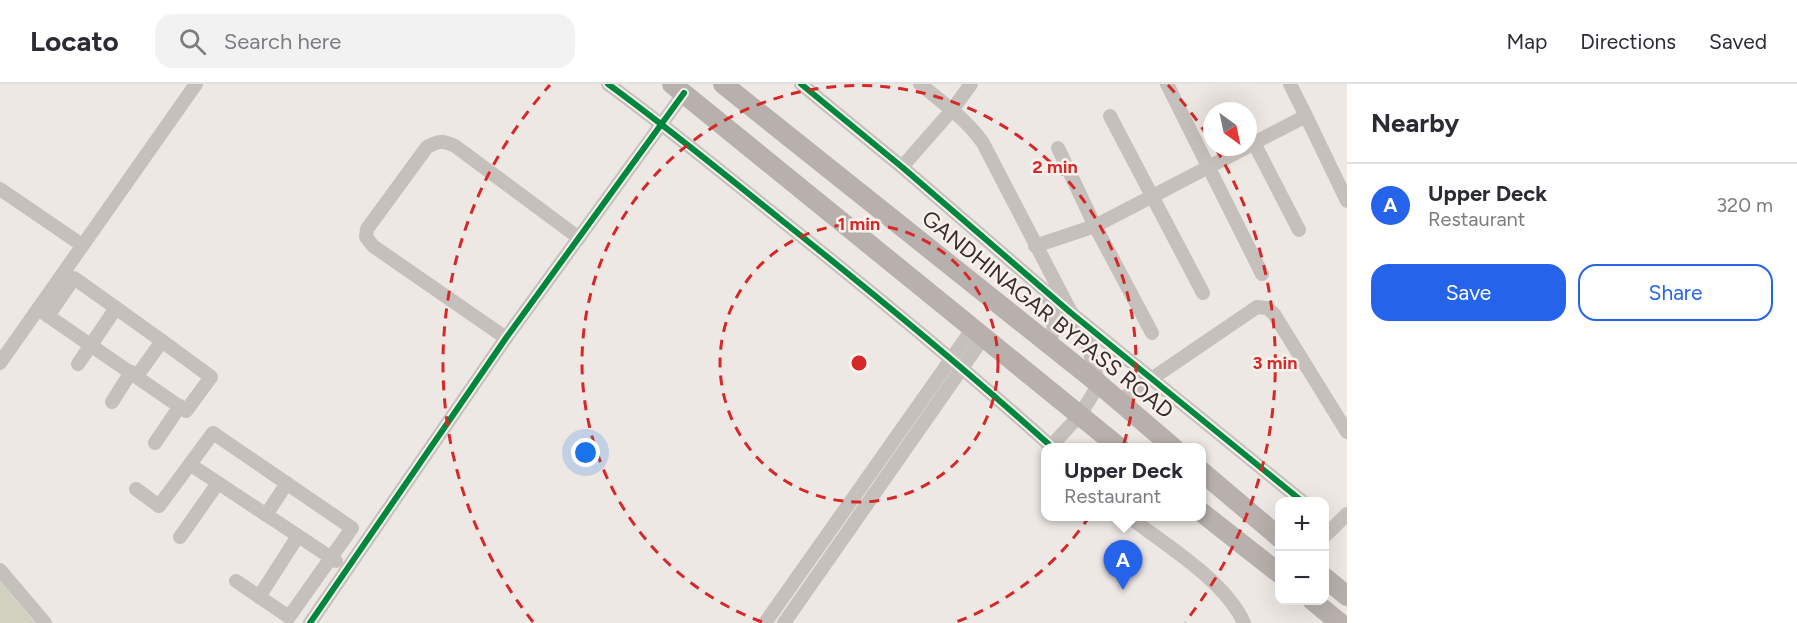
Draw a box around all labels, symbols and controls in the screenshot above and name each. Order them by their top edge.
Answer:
search box [155,14,575,68]
text: Locato [30,24,119,58]
icon: search [176,25,209,58]
text: Search here [224,28,341,55]
text: Map [1506,29,1547,54]
text: Directions [1580,29,1676,54]
text: Saved [1709,29,1767,54]
north arrow [1203,102,1257,156]
text: Nearby [1371,107,1459,139]
text: 2 min [1032,156,1078,178]
text: Upper Deck [1428,180,1547,207]
text: A [1383,193,1398,217]
text: 320 m [1716,193,1773,217]
street label: GANDHINAGAR BYPASS ROAD [916,205,1179,424]
text: Restaurant [1428,207,1525,231]
text: 1 min [838,213,880,235]
button: Save [1371,264,1566,321]
button: Share [1578,264,1773,321]
text: 3 min [1253,352,1297,374]
centre of rings [849,353,869,373]
your location [571,438,600,467]
popup [1041,443,1206,521]
text: Upper Deck [1064,457,1183,484]
text: Restaurant [1064,484,1161,508]
map controls [1275,497,1329,605]
button: + [1275,497,1329,551]
pin: A [1104,540,1142,590]
button: − [1275,551,1329,605]

